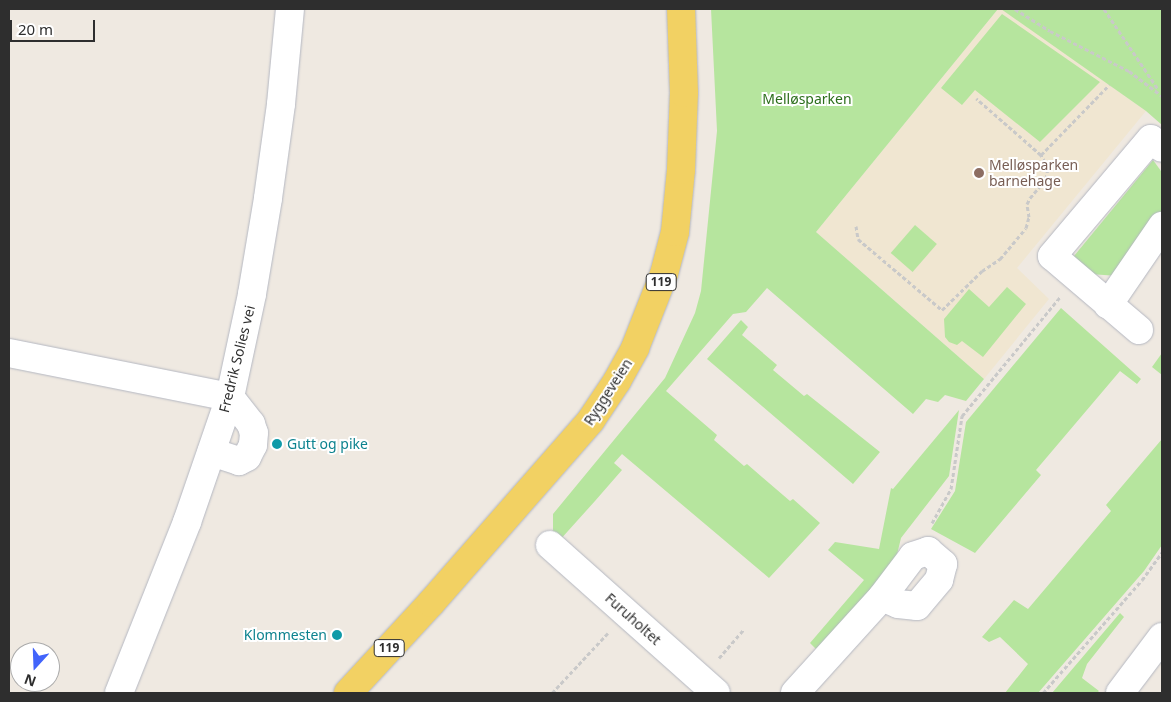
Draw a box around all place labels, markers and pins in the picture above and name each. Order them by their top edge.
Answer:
place label: Melløsparken barnehage [989,157,1078,190]
marker: Melløsparken barnehage [973,167,985,179]
place label: Gutt og pike [287,436,368,452]
marker: Gutt og pike [271,438,283,450]
place label: Klommesten [244,627,327,643]
marker: Klommesten [331,629,343,641]

